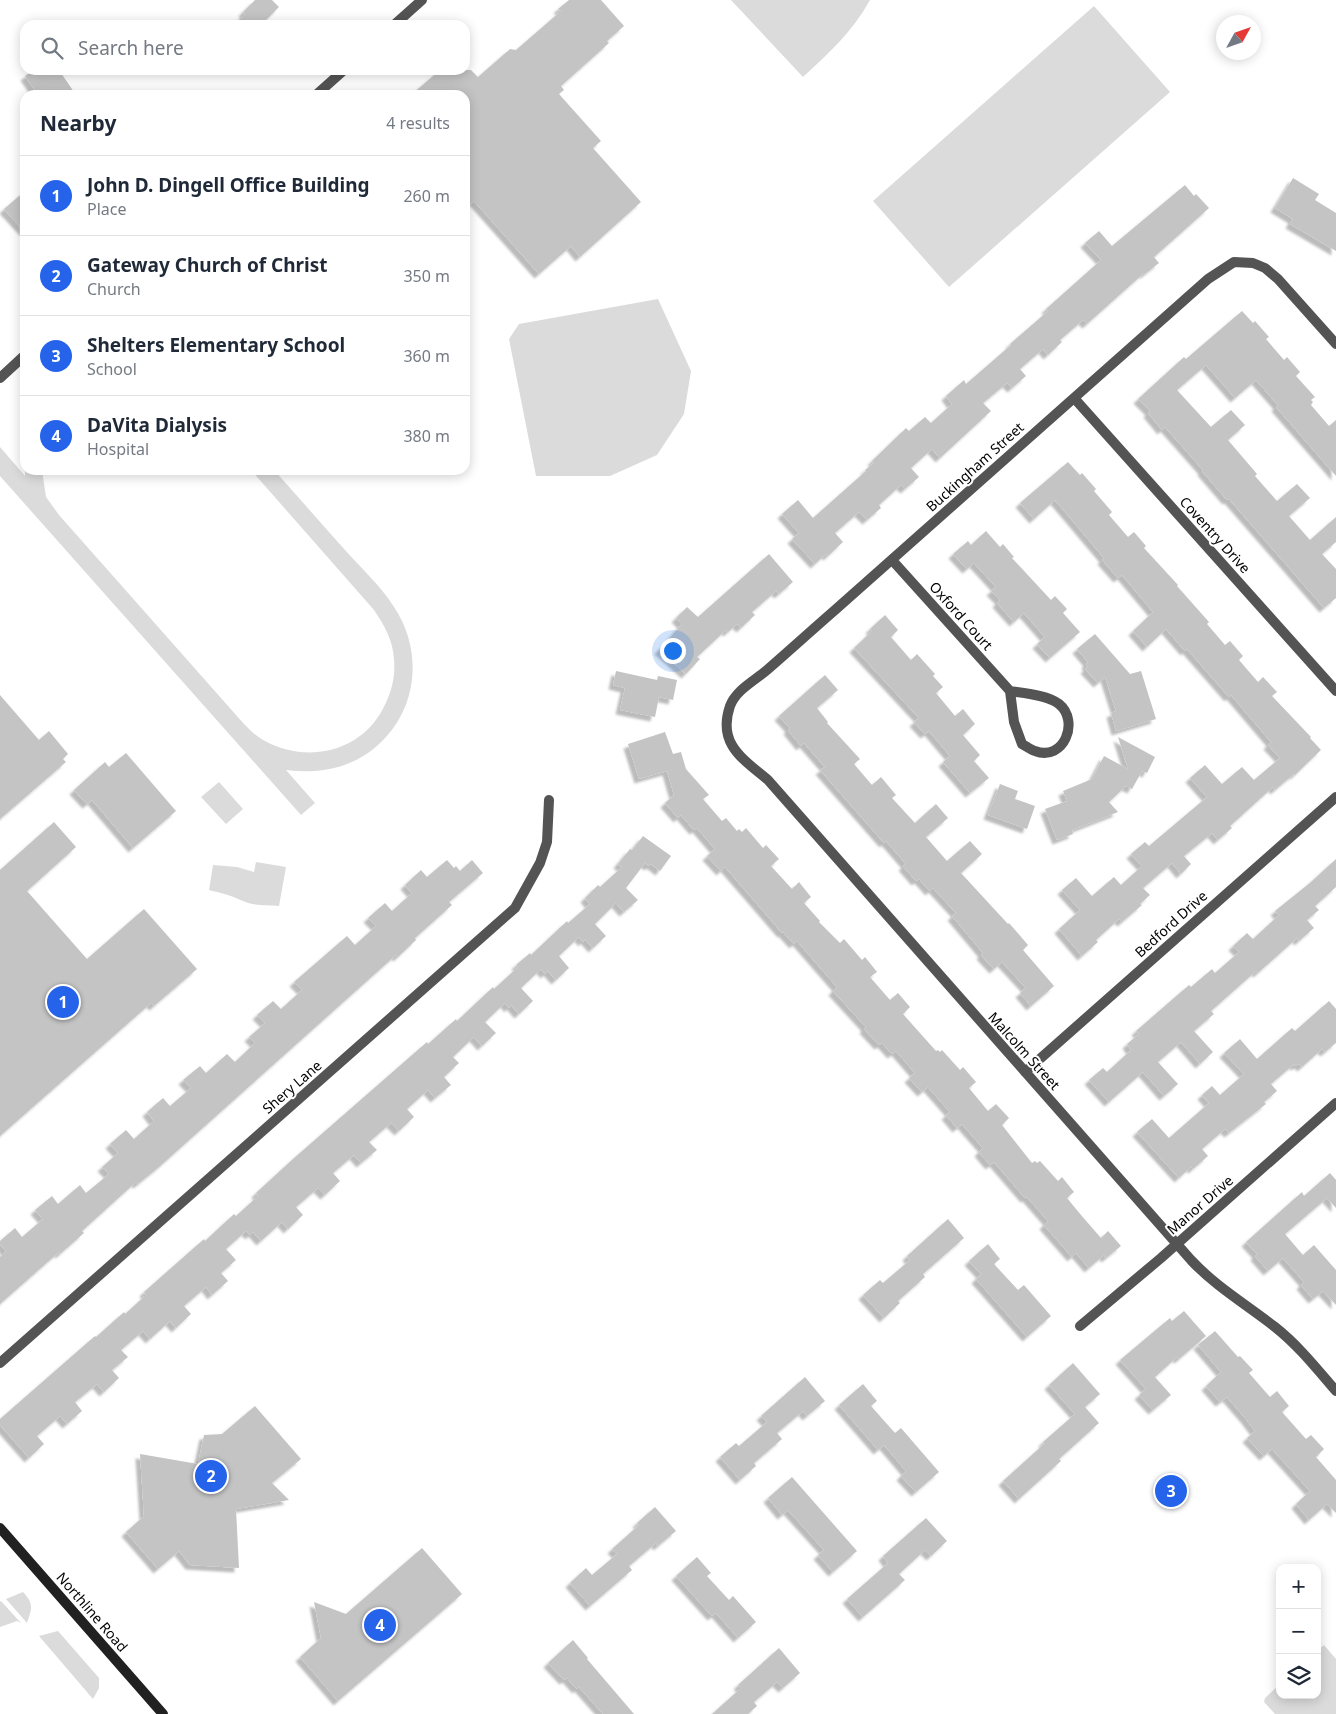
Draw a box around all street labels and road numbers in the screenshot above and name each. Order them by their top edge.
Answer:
street label: Buckingham Street [922,418,1028,516]
street label: Coventry Drive [1176,492,1255,577]
street label: Oxford Court [925,577,997,654]
street label: Bedford Drive [1130,886,1211,961]
street label: Malcolm Street [984,1008,1064,1094]
street label: Shery Lane [258,1056,325,1118]
street label: Manor Drive [1163,1171,1237,1239]
street label: Northline Road [53,1568,132,1656]

